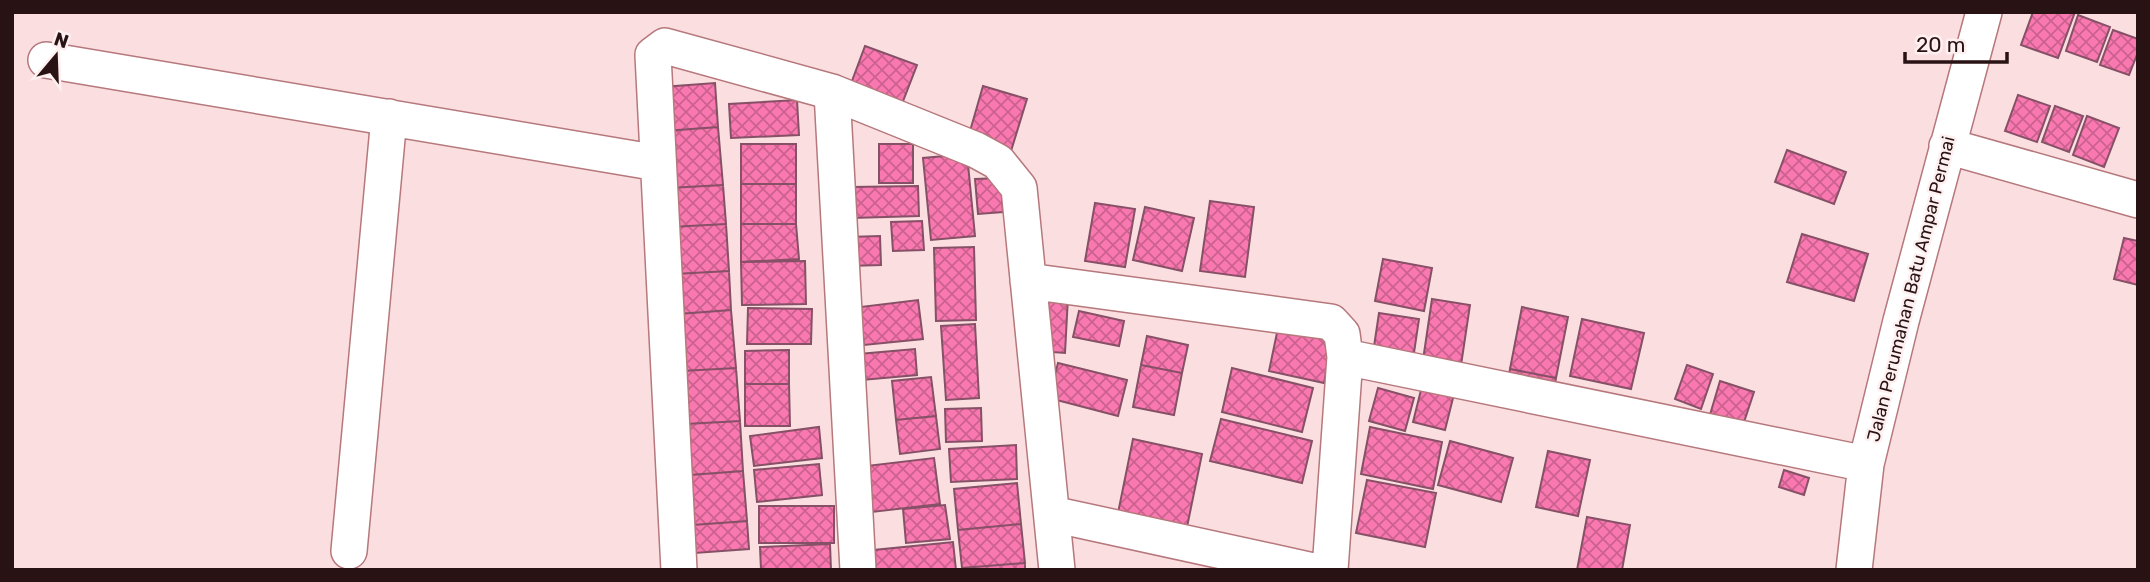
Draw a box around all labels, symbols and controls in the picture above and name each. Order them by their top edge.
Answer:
north arrow [21,21,91,91]
scale bar [1905,21,2007,65]
text: N [51,27,72,53]
text: 20 m [1916,32,1965,57]
street label: Jalan Perumahan Batu Ampar Permai [1862,134,1960,444]

